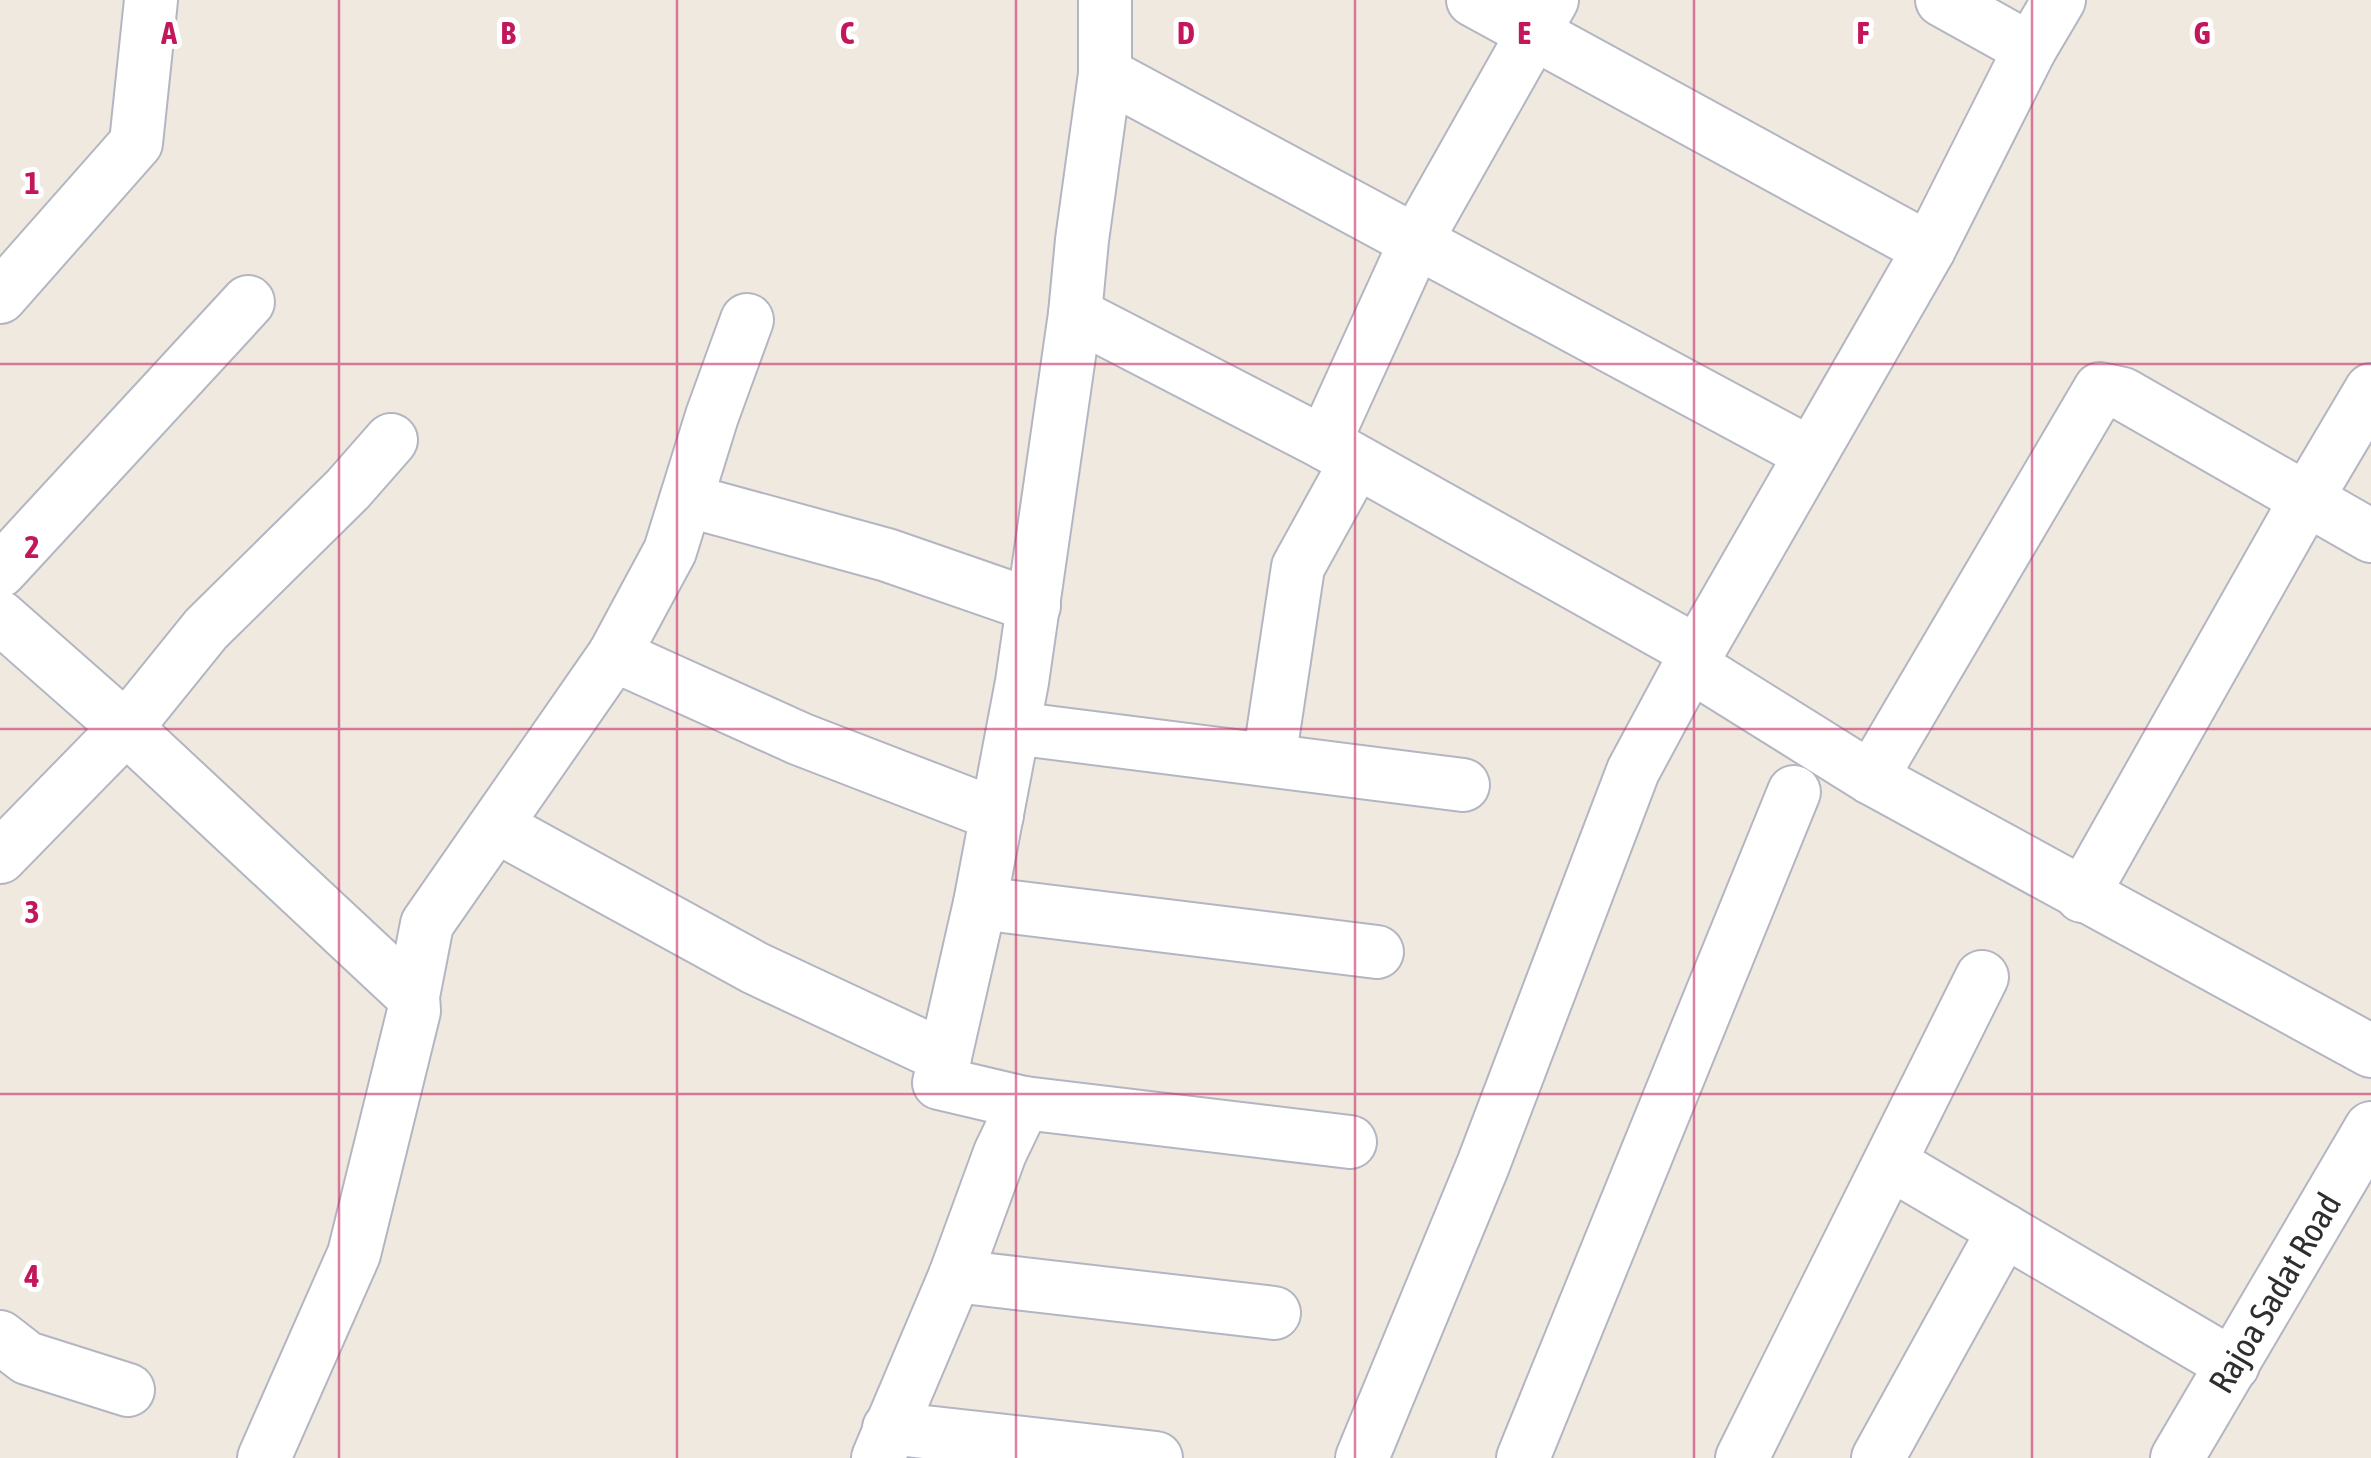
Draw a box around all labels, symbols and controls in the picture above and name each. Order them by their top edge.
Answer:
text: A [160,14,177,51]
text: B [500,14,516,51]
text: C [840,14,855,51]
text: D [1177,14,1195,51]
text: E [1517,14,1531,51]
text: F [1857,14,1870,51]
text: G [2194,14,2211,51]
text: 1 [24,164,40,201]
text: 2 [24,528,40,565]
text: 3 [24,893,40,930]
street label: Rajoa Sadat Road [2200,1185,2349,1400]
text: 4 [23,1257,40,1294]

